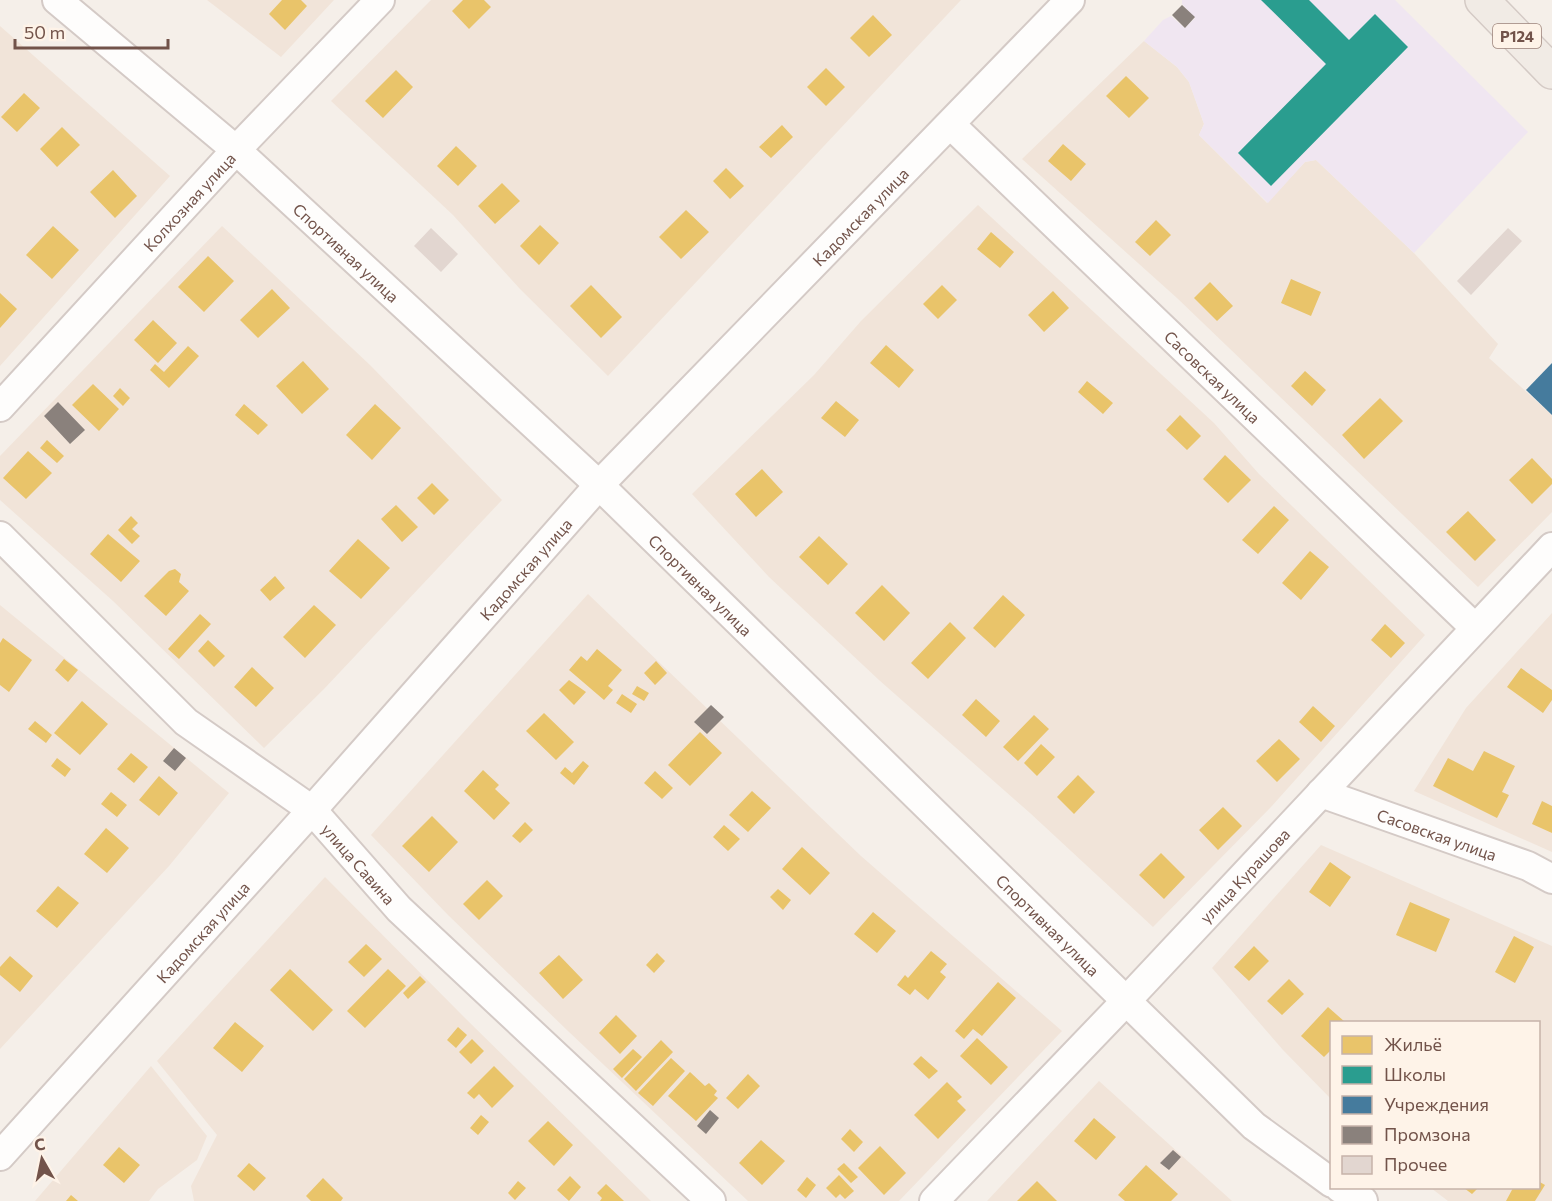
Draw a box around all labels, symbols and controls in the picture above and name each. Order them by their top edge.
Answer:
scale bar [15,12,168,50]
text: 50 m [24,21,65,43]
road number: Р124 [1493,24,1541,48]
street label: Колхозная улица [139,148,239,255]
street label: Кадомская улица [808,163,912,269]
street label: Спортивная улица [290,199,403,305]
street label: Сасовская улица [1161,326,1265,427]
street label: Кадомская улица [475,514,575,623]
street label: Спортивная улица [645,530,756,639]
street label: Сасовская улица [1375,804,1499,864]
street label: улица Савина [318,819,400,908]
street label: улица Курашова [1195,824,1293,926]
street label: Спортивная улица [993,870,1104,979]
street label: Кадомская улица [152,877,253,986]
legend [1330,1021,1540,1189]
text: Жильё [1384,1033,1442,1055]
text: Школы [1384,1063,1446,1085]
text: Учреждения [1384,1093,1489,1115]
text: Промзона [1384,1123,1471,1145]
north arrow [12,1129,72,1189]
text: С [33,1133,47,1154]
text: Прочее [1384,1153,1447,1175]

